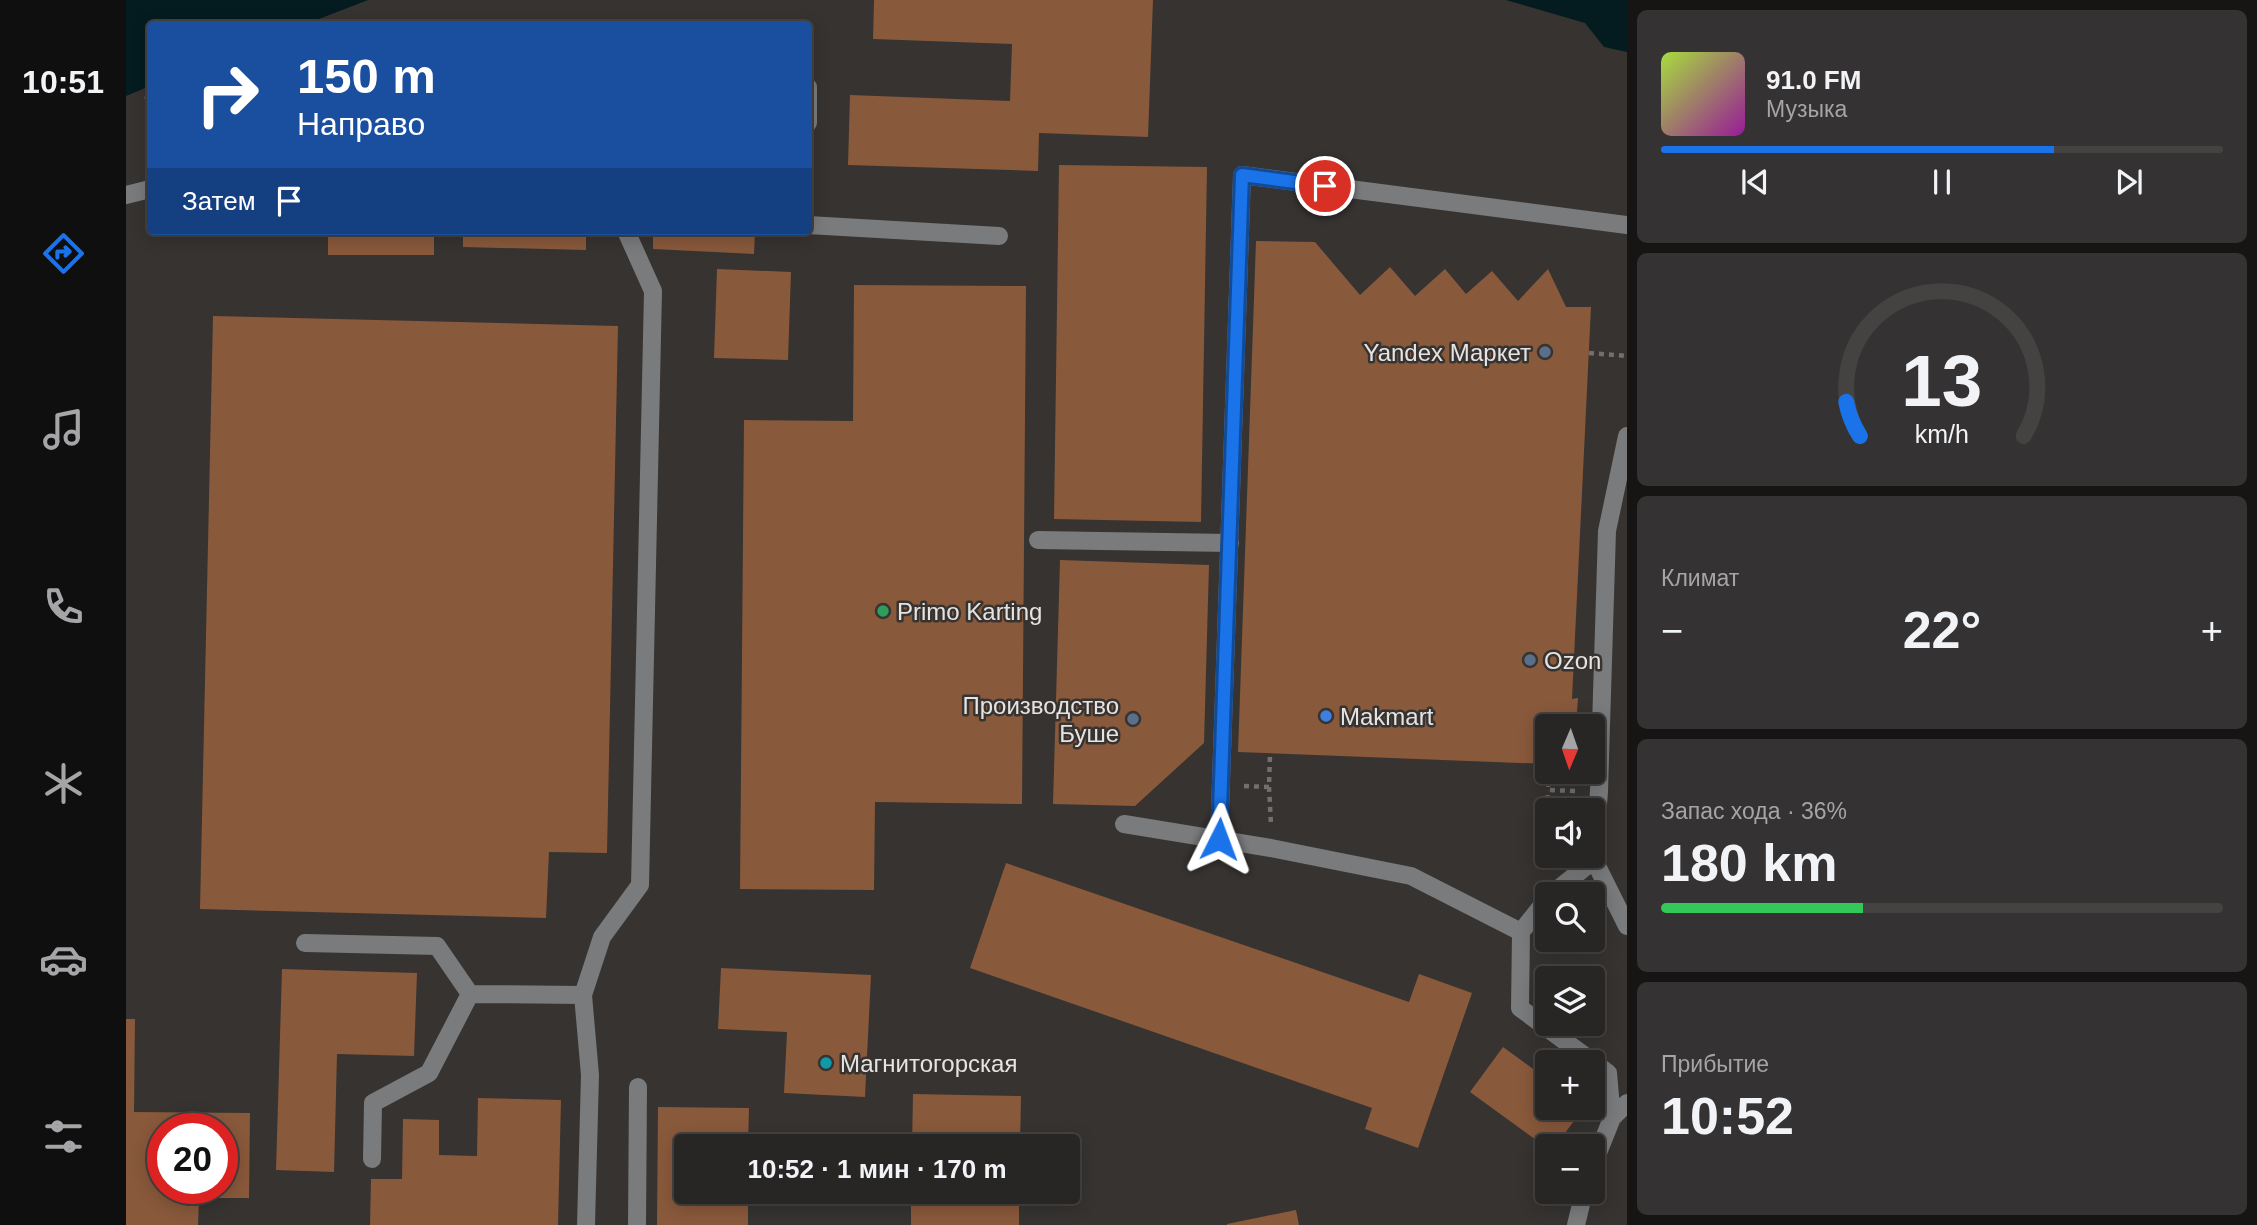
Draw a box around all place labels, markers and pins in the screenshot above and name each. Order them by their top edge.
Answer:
pin [1295,156,1355,216]
place label: Yandex Маркет [1363,339,1531,366]
marker: Yandex Маркет [1537,344,1553,360]
place label: Primo Karting [897,598,1042,625]
marker: Primo Karting [875,603,891,619]
place label: Ozon [1544,647,1601,674]
marker: Ozon [1522,652,1538,668]
place label: Производство Буше [963,692,1119,747]
place label: Makmart [1340,703,1434,730]
marker: Makmart [1318,708,1334,724]
marker: Производство Буше [1125,711,1141,727]
place label: Магнитогорская [840,1050,1017,1077]
marker: Магнитогорская [818,1055,834,1071]

